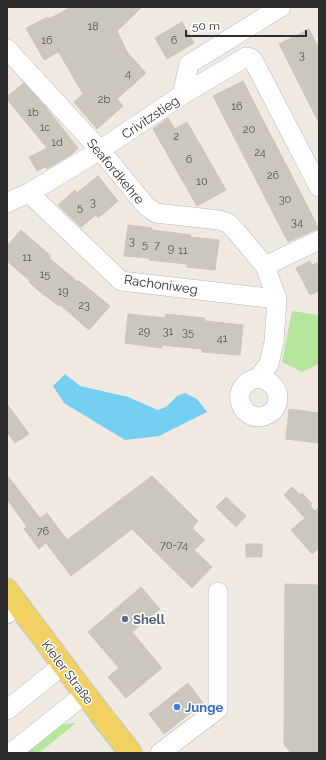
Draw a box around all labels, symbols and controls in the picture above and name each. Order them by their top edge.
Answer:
scale bar [186,12,306,38]
text: 50 m [192,19,220,33]
house number: 18 [87,20,99,33]
house number: 16 [41,34,53,47]
house number: 6 [171,34,178,47]
house number: 3 [299,49,305,62]
house number: 4 [125,67,131,80]
house number: 2b [98,93,110,106]
street label: Crivitzstieg [119,93,182,142]
house number: 16 [231,100,243,113]
house number: 1b [27,106,39,119]
house number: 1c [40,121,50,134]
house number: 20 [243,123,255,136]
house number: 2 [173,130,179,143]
house number: 1d [51,136,63,149]
street label: Seafordkehre [84,136,147,207]
house number: 24 [254,146,266,159]
house number: 6 [186,153,193,166]
house number: 26 [267,169,280,182]
house number: 10 [196,175,208,188]
house number: 30 [279,193,292,206]
house number: 3 [90,196,96,209]
house number: 5 [77,201,83,214]
house number: 34 [291,216,303,229]
house number: 3 [129,235,135,248]
house number: 5 [142,238,148,251]
house number: 7 [154,239,160,252]
house number: 9 [168,242,174,255]
house number: 11 [178,244,188,257]
house number: 11 [22,251,32,264]
house number: 15 [40,268,50,281]
street label: Rachoniweg [123,272,199,297]
house number: 19 [57,285,69,298]
house number: 23 [78,299,90,312]
house number: 29 [138,325,150,338]
house number: 31 [163,325,174,338]
house number: 35 [182,326,194,339]
house number: 41 [217,332,228,345]
house number: 76 [37,525,50,538]
house number: 70-74 [160,539,188,552]
place label: Shell [133,612,166,627]
marker: Shell [120,614,130,624]
street label: Kieler Straße [39,637,97,707]
place label: Junge [185,700,223,715]
marker: Junge [172,702,182,712]

